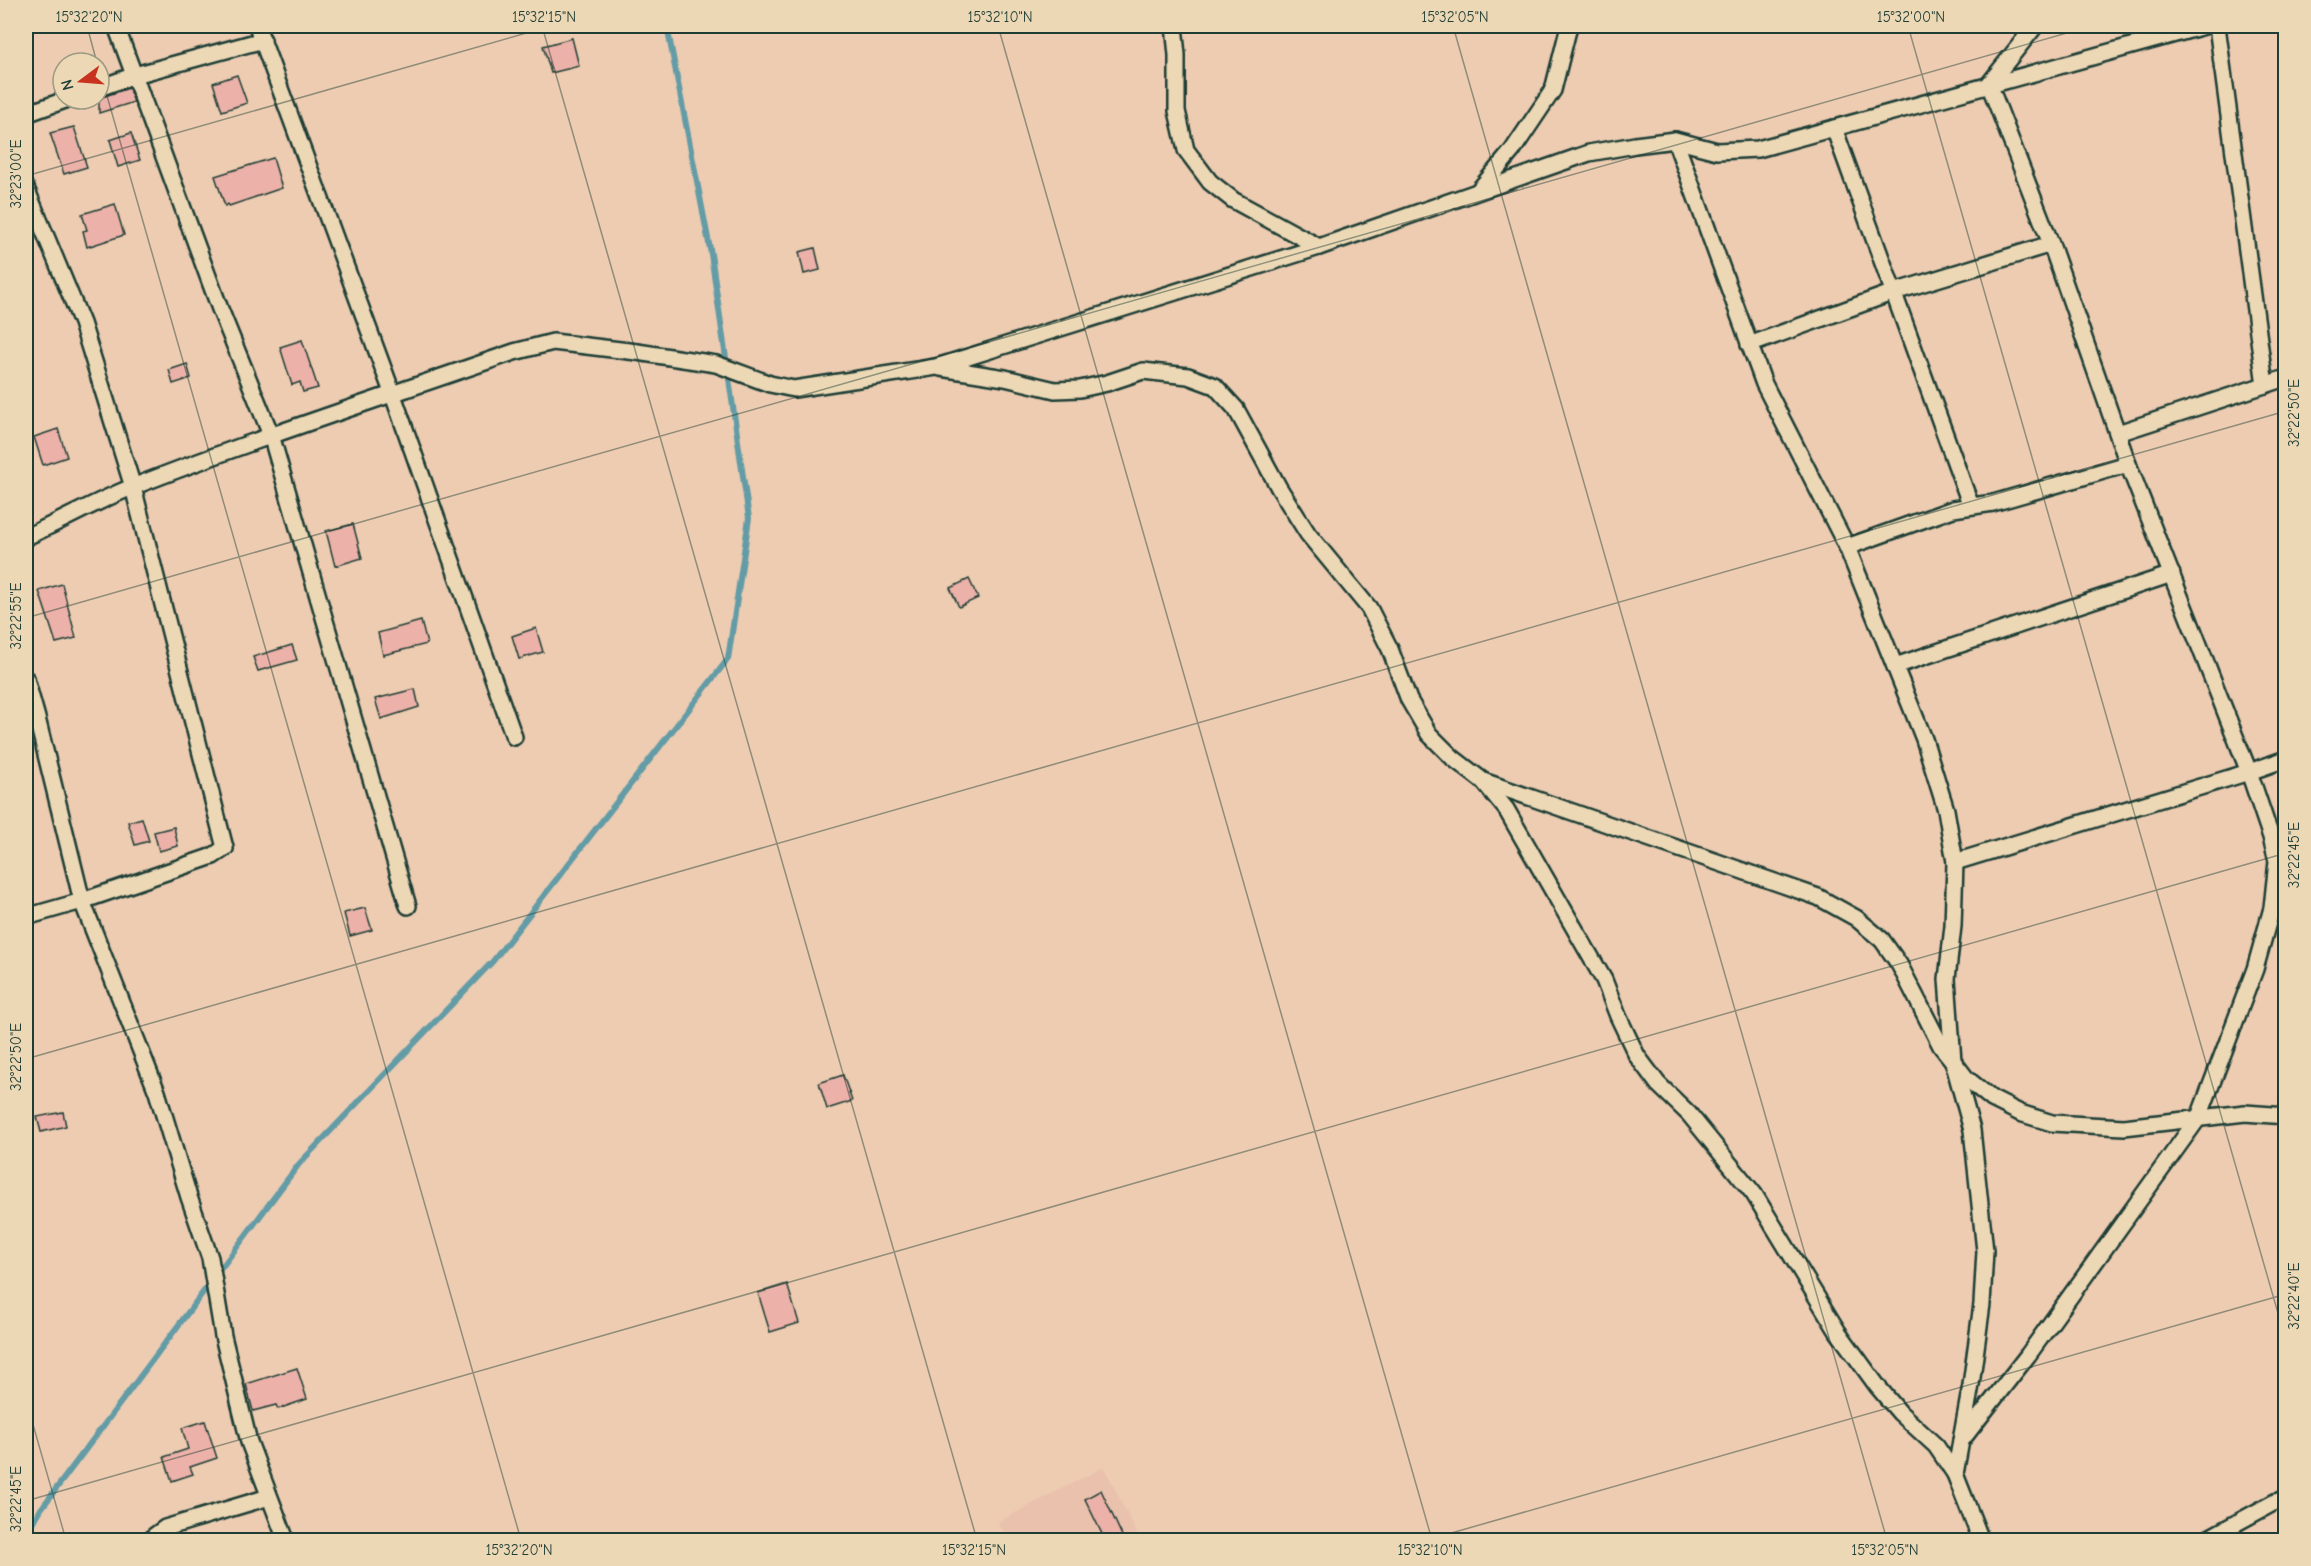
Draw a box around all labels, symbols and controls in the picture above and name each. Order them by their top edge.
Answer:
text: 15°32'20"N [55,8,123,26]
text: 15°32'15"N [512,8,576,26]
text: 15°32'10"N [967,8,1033,26]
text: 15°32'05"N [1421,8,1489,26]
text: 15°32'00"N [1877,8,1945,26]
north arrow [51,51,111,111]
text: N [57,77,78,92]
text: 32°23'00"E [7,140,25,208]
text: 32°22'50"E [2285,379,2303,447]
text: 32°22'55"E [7,582,25,650]
text: 32°22'45"E [2285,822,2303,888]
text: 32°22'50"E [7,1023,25,1091]
text: 32°22'40"E [2285,1262,2303,1330]
text: 32°22'45"E [7,1466,25,1532]
text: 15°32'20"N [485,1541,553,1559]
text: 15°32'15"N [942,1541,1006,1559]
text: 15°32'10"N [1397,1541,1463,1559]
text: 15°32'05"N [1851,1541,1919,1559]

